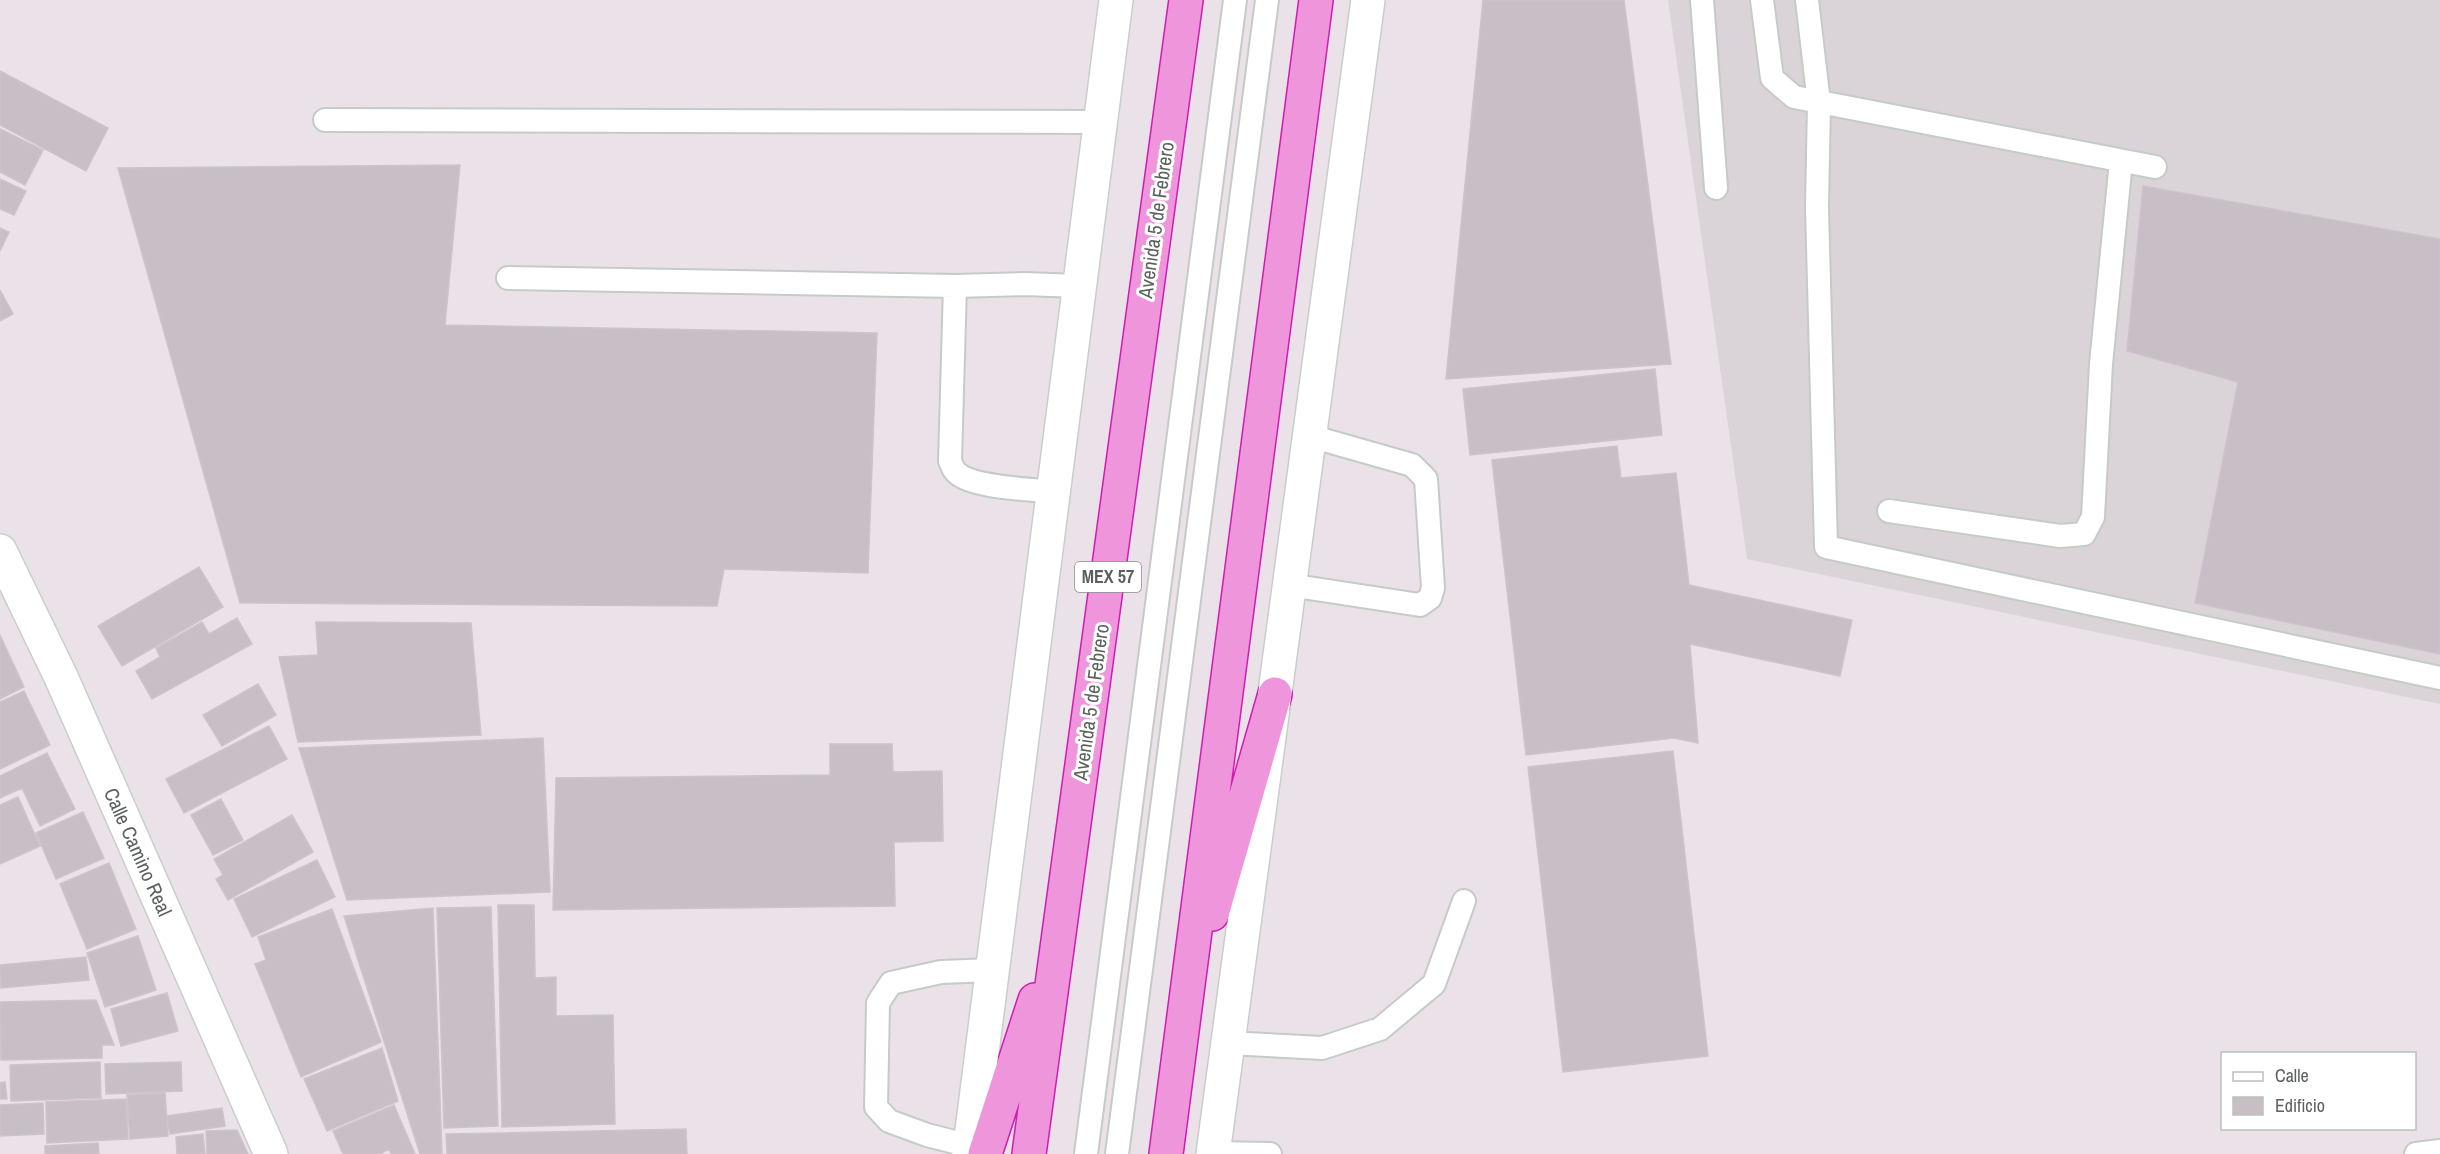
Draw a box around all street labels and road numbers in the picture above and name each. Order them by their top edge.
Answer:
street label: Avenida 5 de Febrero [1131,140,1180,301]
road number: MEX 57 [1075,562,1141,592]
street label: Avenida 5 de Febrero [1066,622,1115,783]
street label: Calle Camino Real [98,783,179,920]

